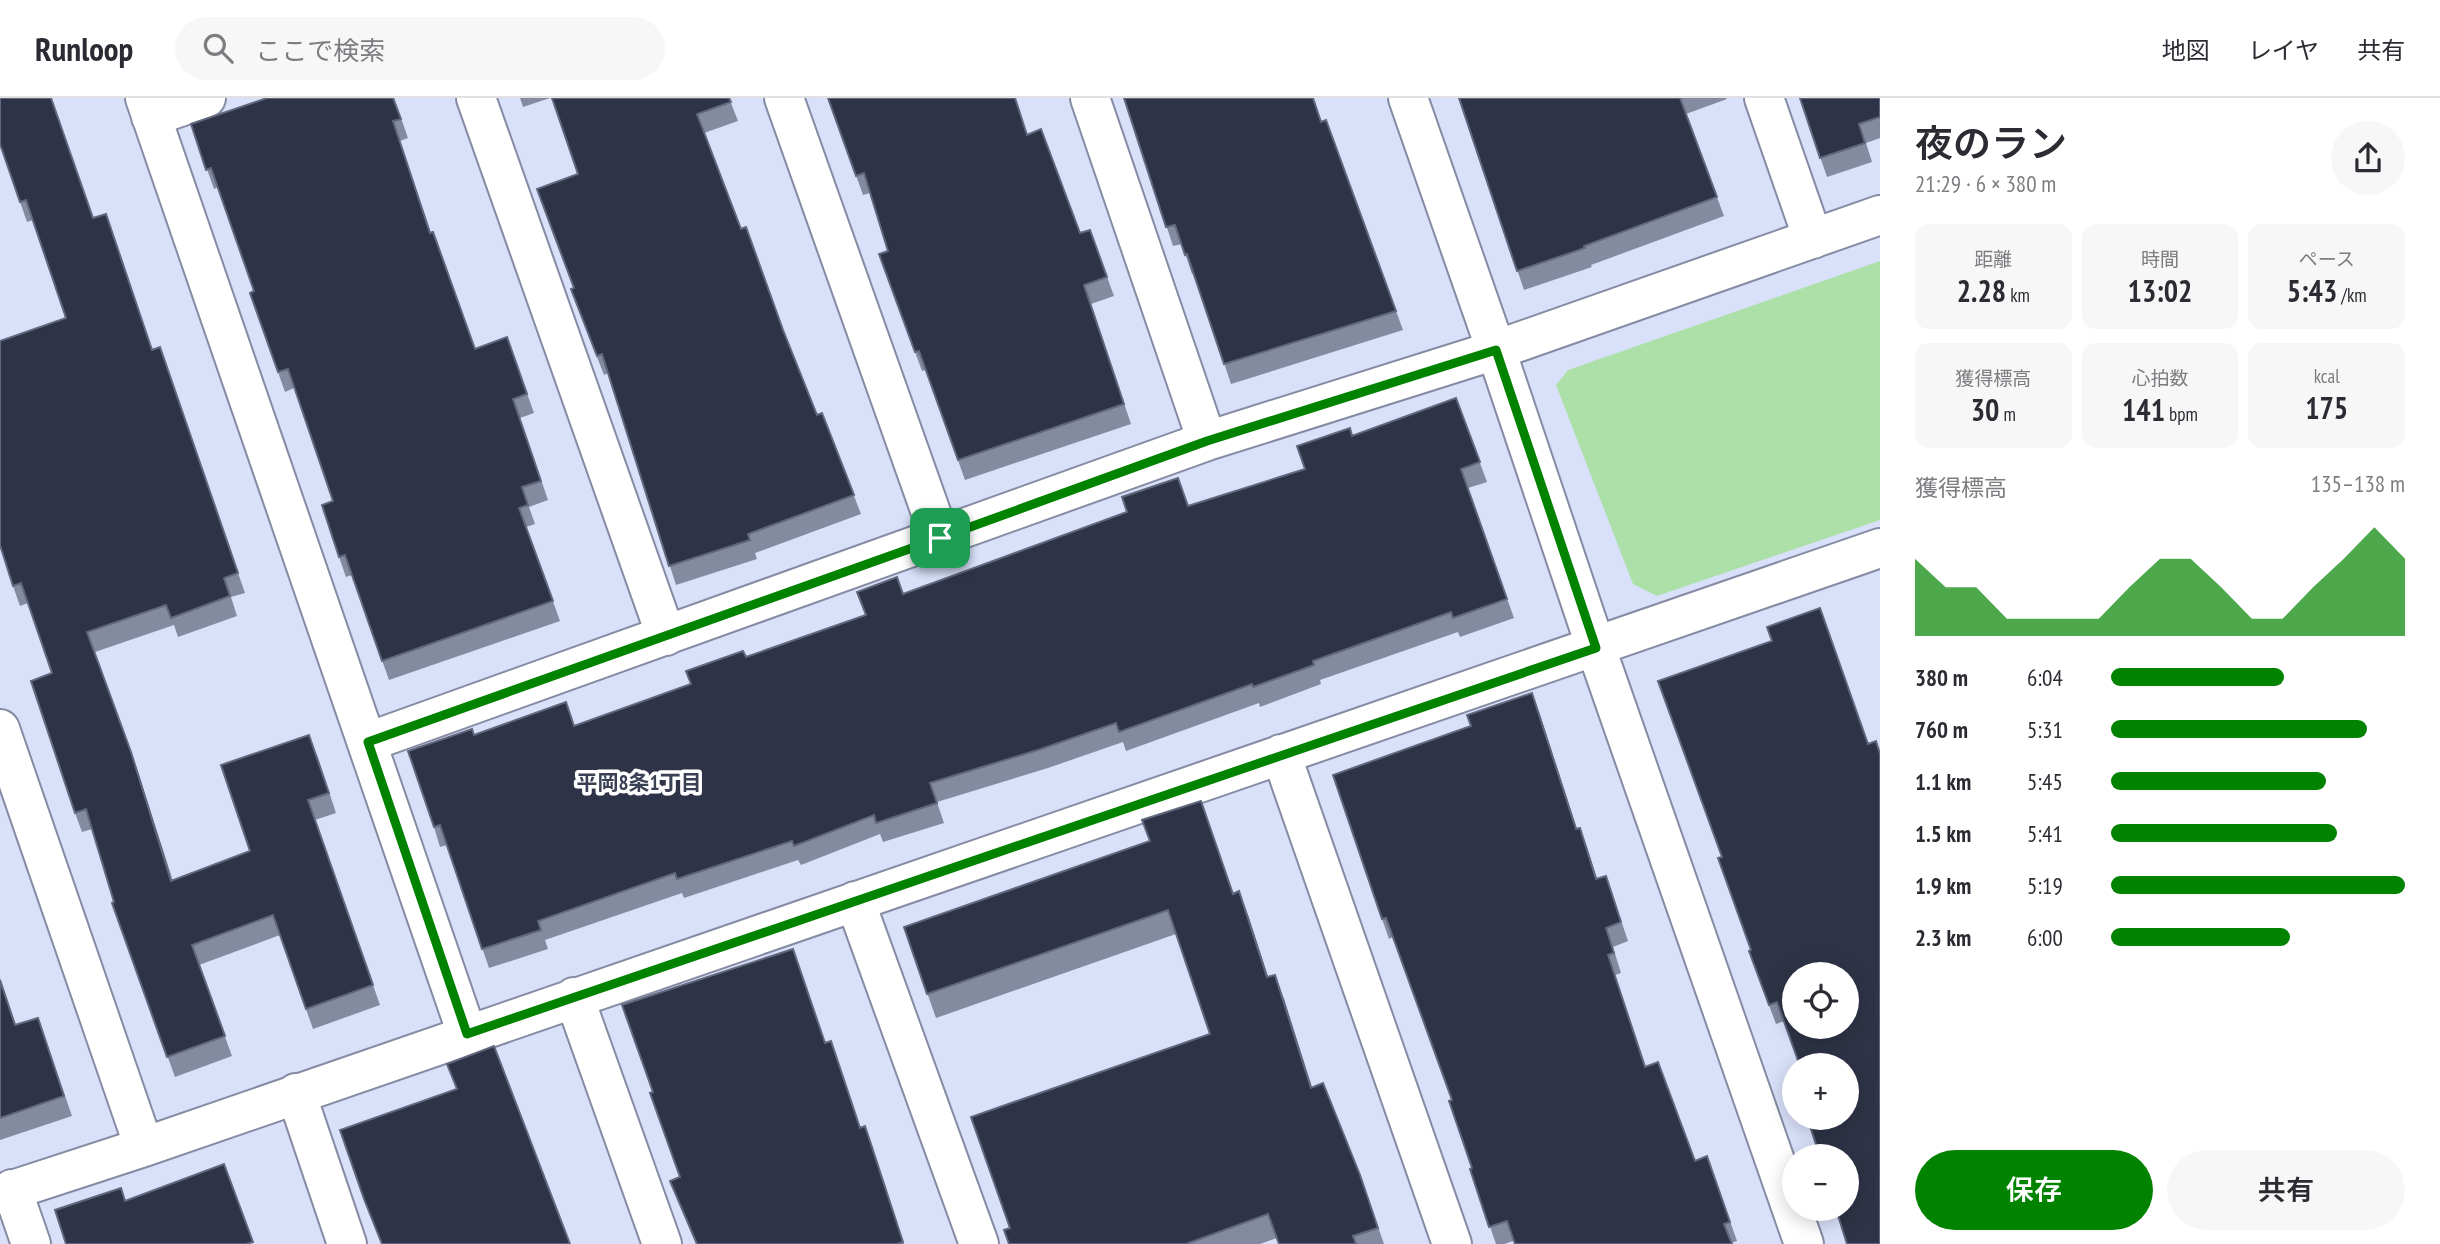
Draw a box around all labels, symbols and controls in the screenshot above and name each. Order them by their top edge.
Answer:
search box [175,17,665,80]
text: Runloop [35,27,133,70]
icon: search [199,29,237,67]
text: ここで検索 [255,34,385,67]
text: 地図 [2162,35,2210,66]
text: レイヤ [2248,35,2319,66]
text: 共有 [2357,35,2405,66]
text: 夜のラン [1915,118,2067,167]
button: share [2331,121,2405,195]
text: 21:29 · 6 × 380 m [1915,169,2056,198]
text: 距離 [1974,247,2012,271]
text: 時間 [2141,247,2179,271]
text: ペース [2299,247,2355,271]
text: 2.28 [1957,271,2006,310]
text: 13:02 [2128,271,2192,310]
text: 5:43 [2287,271,2337,310]
text: km [2006,283,2030,307]
text: /km [2337,283,2367,307]
text: kcal [2314,364,2340,388]
text: 獲得標高 [1955,366,2031,390]
text: 心拍数 [2131,366,2189,390]
text: 175 [2305,388,2348,427]
text: 30 [1971,390,1999,429]
text: 141 [2122,390,2165,429]
text: m [1999,402,2016,426]
text: bpm [2165,402,2198,426]
text: 135–138 m [2311,469,2405,498]
text: 獲得標高 [1915,473,2007,502]
pin [910,508,970,568]
icon: arrive [921,519,959,557]
text: 380 m [1915,663,1968,692]
text: 6:04 [2027,663,2063,692]
text: 760 m [1915,715,1968,744]
text: 5:31 [2027,715,2063,744]
text: 1.1 km [1915,767,1971,796]
text: 5:45 [2027,767,2063,796]
district label: 平岡8条1丁目 [576,769,702,796]
text: 1.5 km [1915,819,1971,848]
text: 5:41 [2027,819,2063,848]
text: 1.9 km [1915,871,1971,900]
text: 5:19 [2027,871,2063,900]
text: 2.3 km [1915,923,1971,952]
text: 6:00 [2027,923,2063,952]
map controls [1782,962,1859,1221]
button: locate [1782,962,1859,1039]
button: + [1782,1053,1859,1130]
button: − [1782,1144,1859,1221]
button: 保存 [1915,1150,2153,1230]
button: 共有 [2167,1150,2405,1230]

